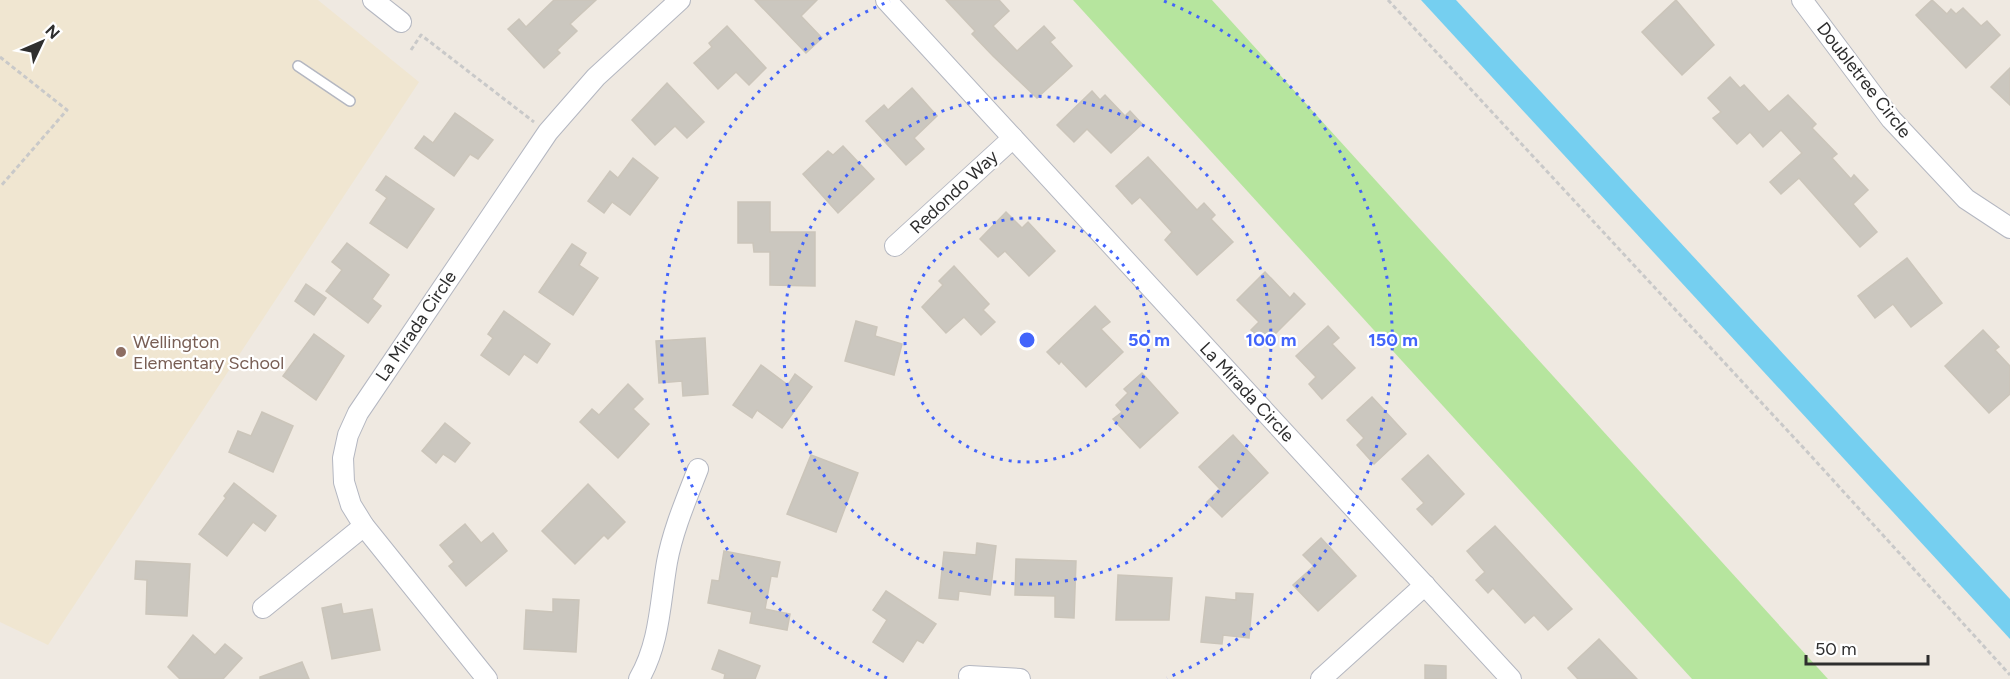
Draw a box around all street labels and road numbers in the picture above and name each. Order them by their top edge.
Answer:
street label: Doubletree Circle [1812,18,1916,142]
street label: Redondo Way [905,145,1003,238]
street label: La Mirada Circle [371,266,461,385]
street label: La Mirada Circle [1195,337,1299,447]

